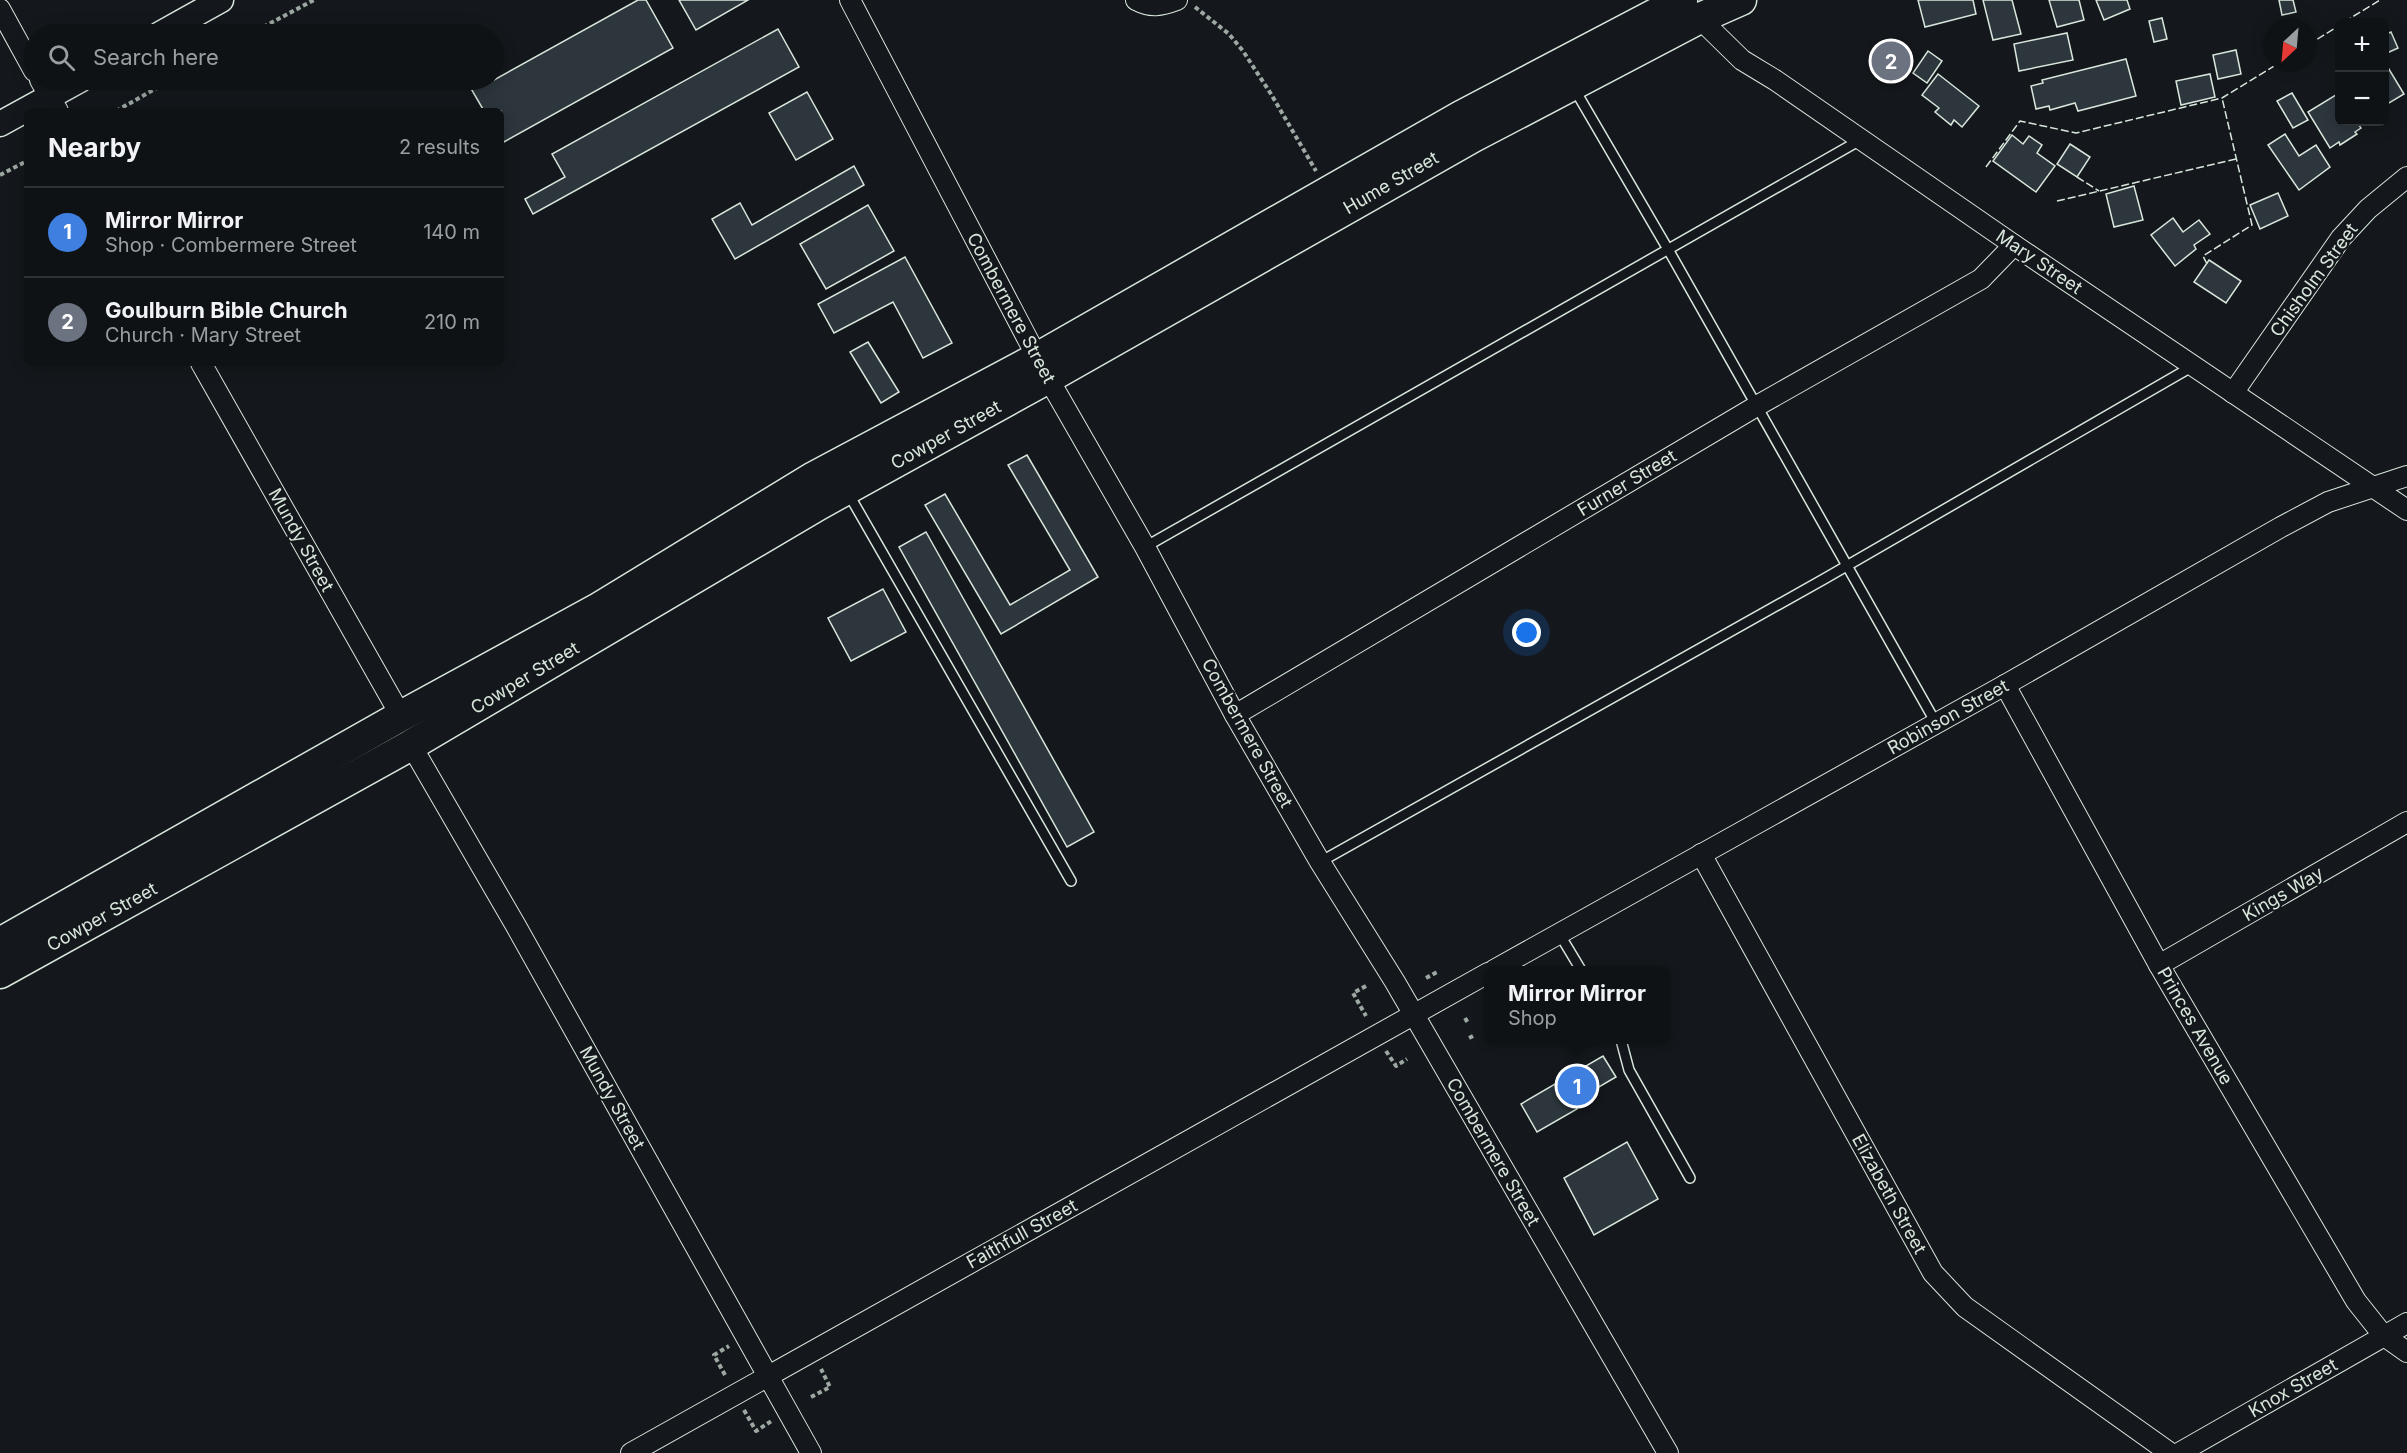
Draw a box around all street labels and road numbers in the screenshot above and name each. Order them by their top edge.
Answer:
street label: Hume Street [1340,147,1442,218]
street label: Chisholm Street [2265,219,2362,341]
street label: Mary Street [1992,225,2086,298]
street label: Combermere Street [963,229,1060,387]
street label: Cowper Street [887,396,1005,473]
street label: Furner Street [1574,445,1680,520]
street label: Mundy Street [264,485,338,595]
street label: Cowper Street [467,637,583,718]
street label: Combermere Street [1198,654,1297,811]
street label: Robinson Street [1884,675,2012,758]
street label: Kings Way [2239,862,2327,925]
street label: Cowper Street [43,878,161,955]
street label: Princes Avenue [2153,963,2238,1088]
street label: Mundy Street [575,1043,649,1153]
street label: Combermere Street [1442,1074,1544,1230]
street label: Elizabeth Street [1848,1130,1931,1257]
street label: Faithfull Street [963,1194,1081,1273]
street label: Knox Street [2245,1354,2341,1421]

